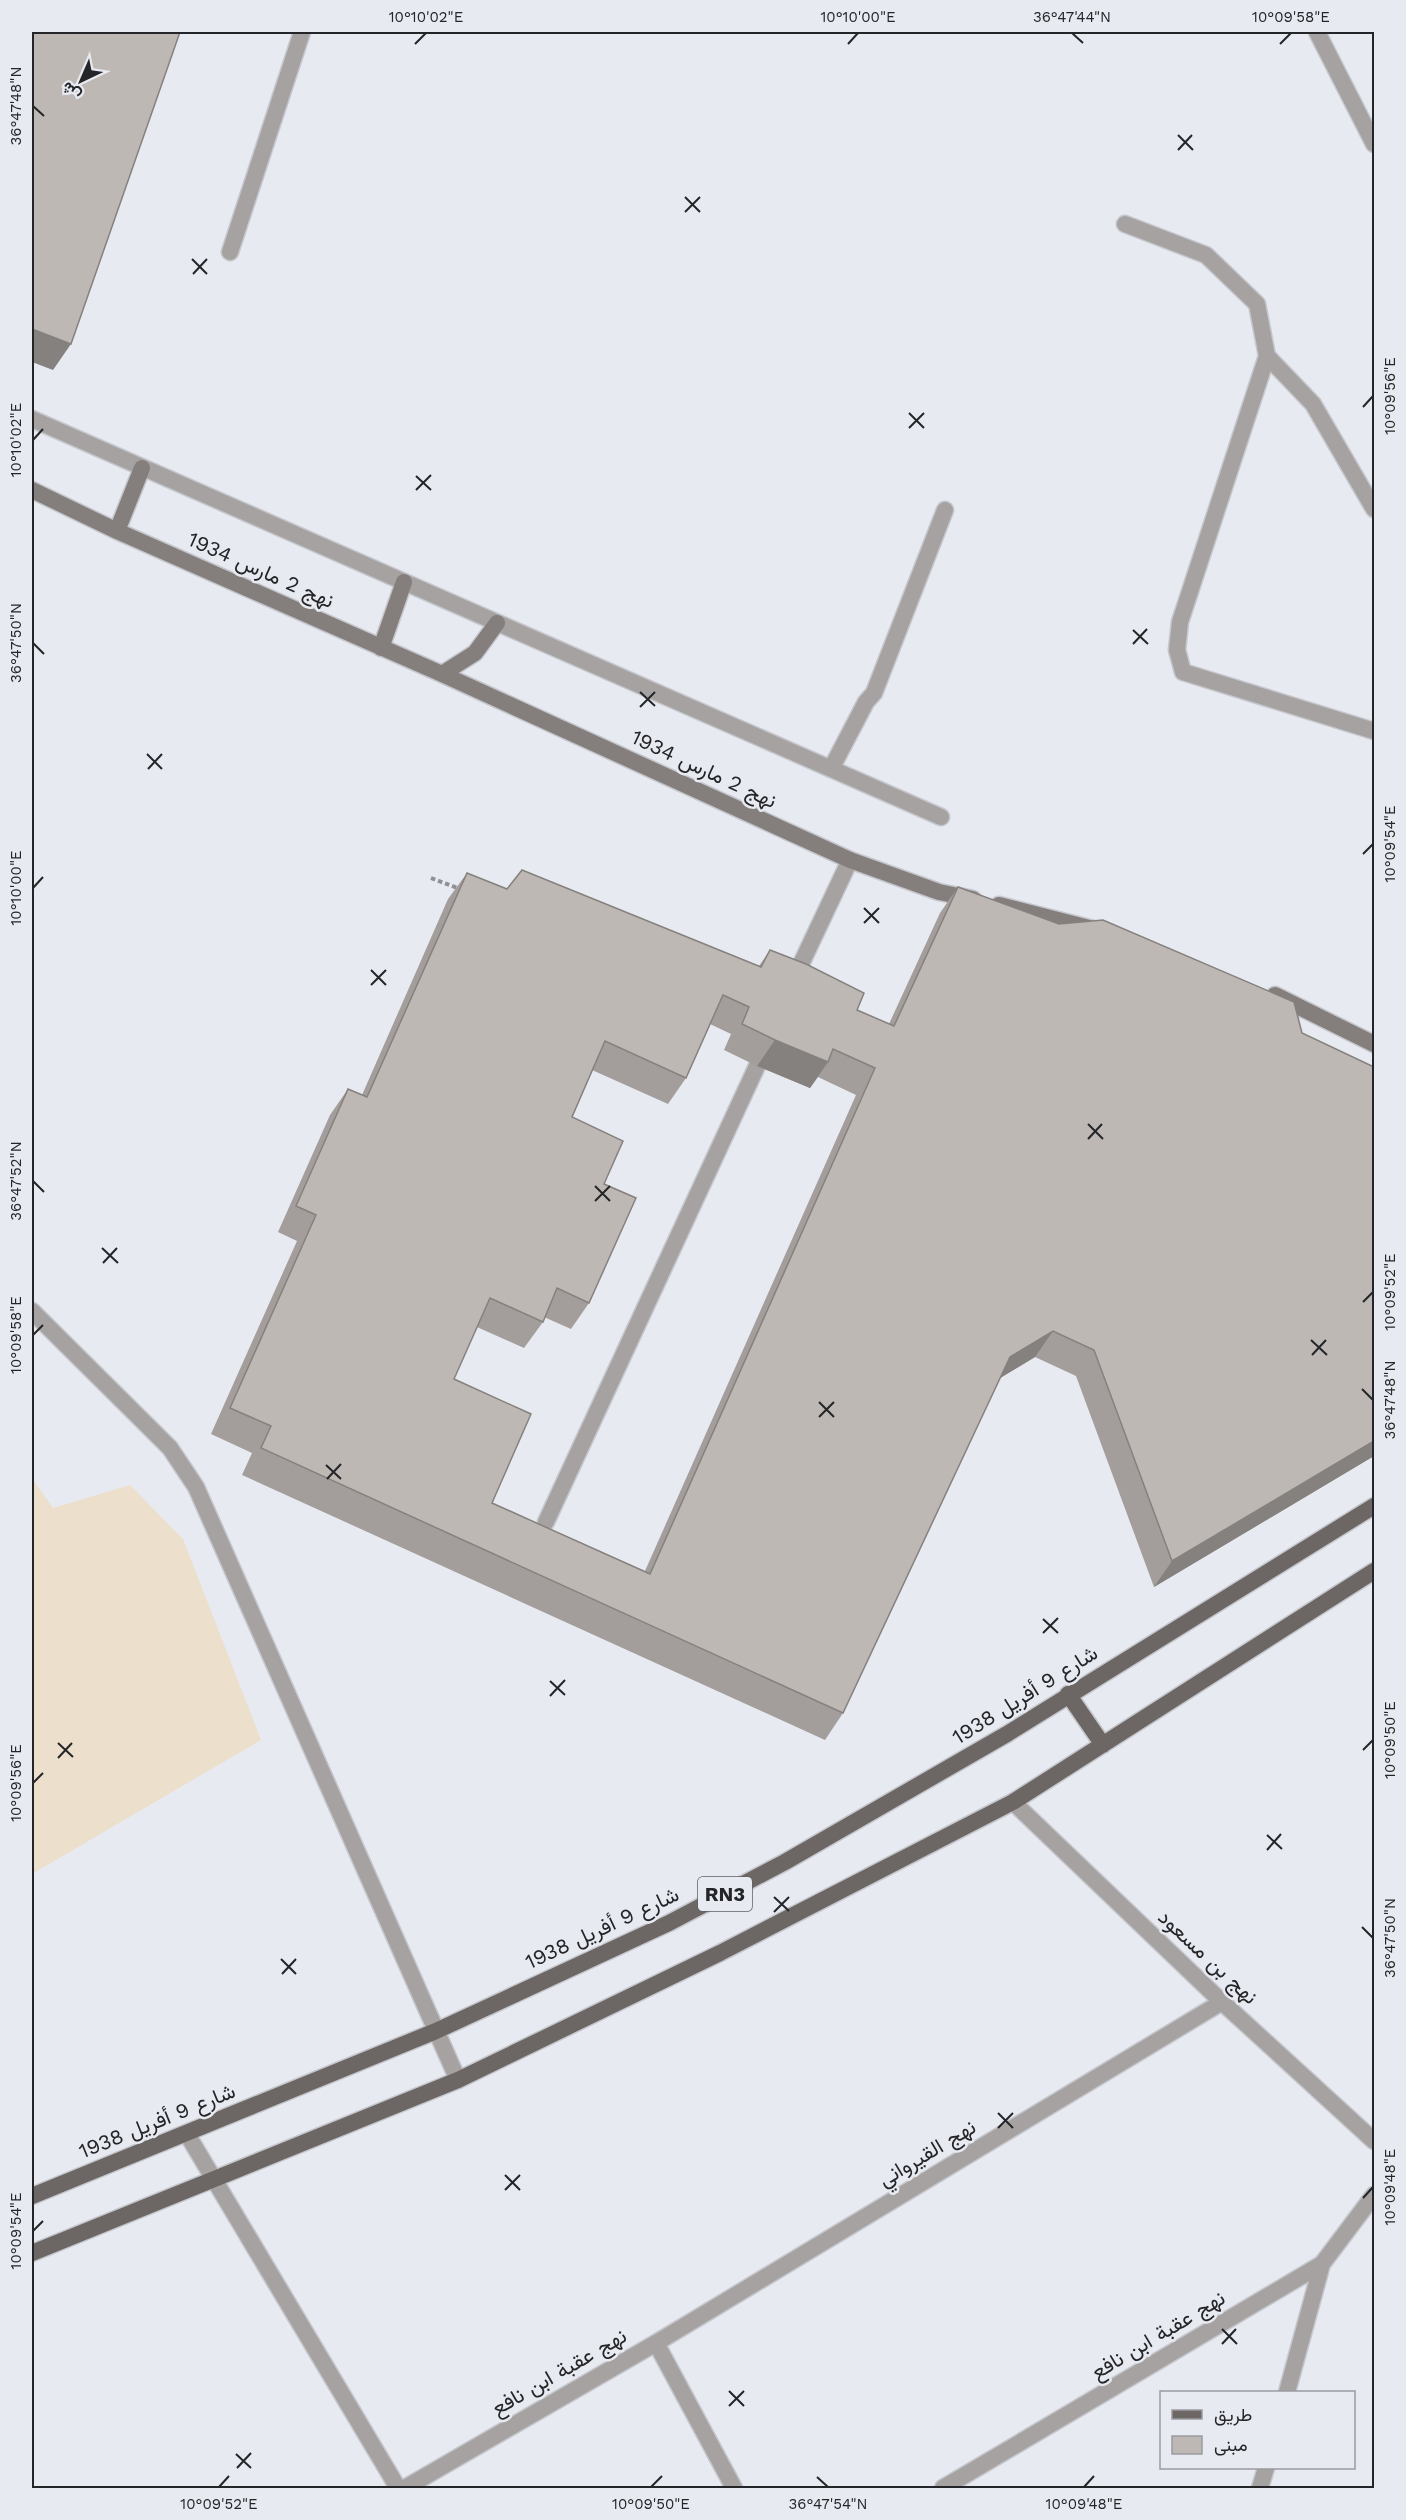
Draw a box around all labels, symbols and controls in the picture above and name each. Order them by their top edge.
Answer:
text: 10°10'02"E [389,8,463,26]
text: 10°10'00"E [820,8,896,26]
text: 36°47'44"N [1033,8,1111,26]
text: 10°09'58"E [1252,8,1330,26]
north arrow [51,51,111,111]
text: 36°47'48"N [7,67,25,145]
text: ش [57,78,84,105]
text: 10°09'56"E [1381,357,1399,435]
text: 10°10'02"E [7,403,25,477]
street label: نهج 2 مارس 1934 [183,526,338,615]
text: 36°47'50"N [7,603,25,683]
street label: نهج 2 مارس 1934 [627,724,781,815]
text: 10°09'54"E [1381,806,1399,882]
text: 10°10'00"E [7,850,25,926]
text: 36°47'52"N [7,1141,25,1221]
text: 10°09'52"E [1381,1253,1399,1331]
text: 10°09'58"E [7,1296,25,1374]
text: 36°47'48"N [1381,1361,1399,1439]
street label: شارع 9 أفريل 1938 [948,1640,1103,1751]
text: 10°09'50"E [1381,1701,1399,1779]
text: 10°09'56"E [7,1744,25,1822]
road number: RN3 [698,1877,752,1911]
street label: شارع 9 أفريل 1938 [521,1881,683,1976]
text: 36°47'50"N [1381,1898,1399,1978]
street label: نهج بن مسعود [1152,1904,1263,2011]
street label: شارع 9 أفريل 1938 [75,2078,239,2165]
street label: نهج القيرواني [873,2114,983,2196]
text: 10°09'48"E [1381,2149,1399,2225]
text: 10°09'54"E [7,2193,25,2269]
street label: نهج عقبة ابن نافع [1086,2285,1230,2386]
street label: نهج عقبة ابن نافع [487,2323,632,2422]
legend [1160,2391,1355,2469]
text: طريق [1214,2404,1252,2426]
text: مبنى [1214,2434,1248,2456]
text: 10°09'52"E [180,2495,258,2513]
text: 10°09'50"E [612,2495,690,2513]
text: 36°47'54"N [789,2495,867,2513]
text: 10°09'48"E [1046,2495,1122,2513]

